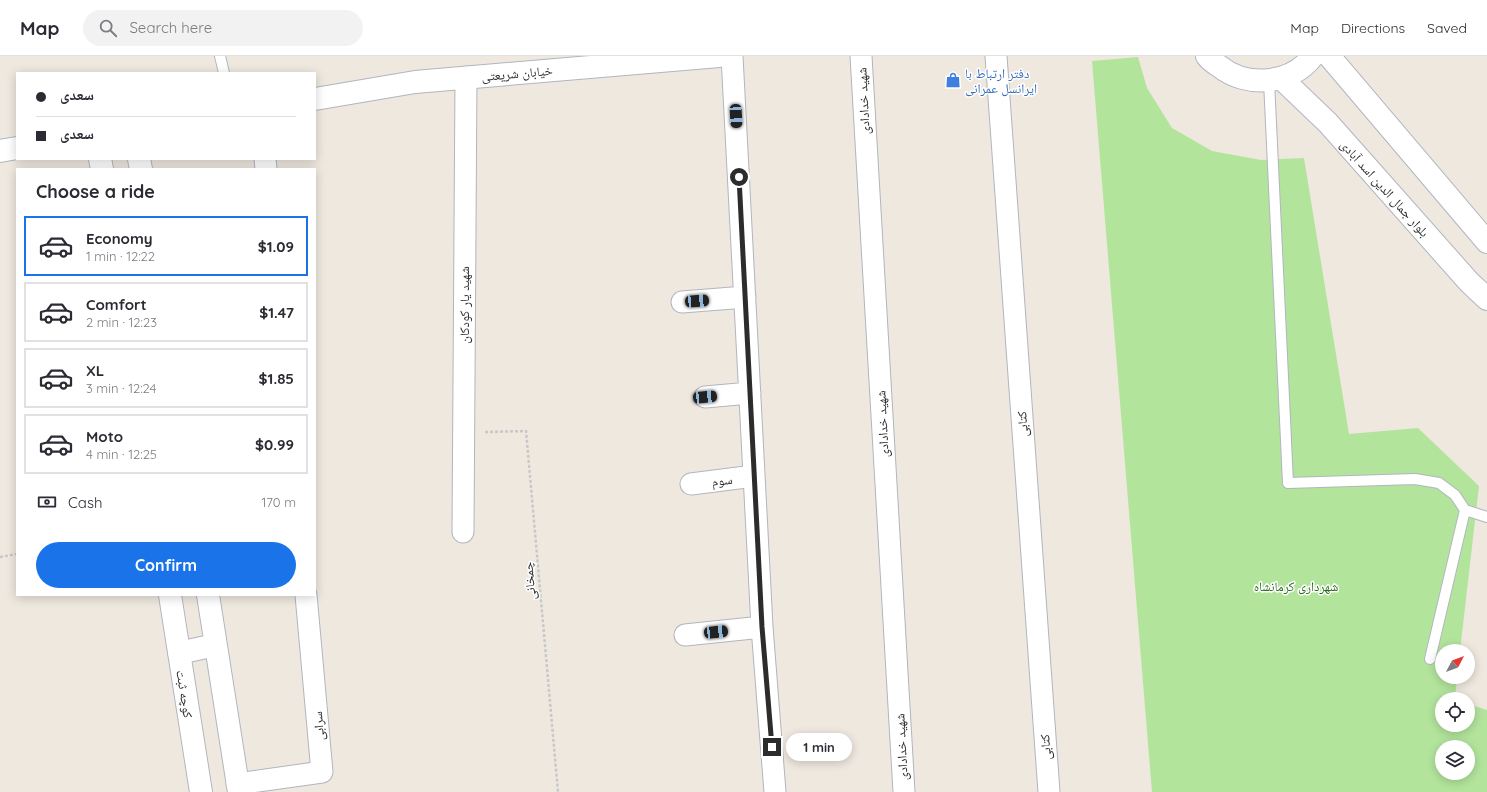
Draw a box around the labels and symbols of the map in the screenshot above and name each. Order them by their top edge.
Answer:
street label: خیابان شریعتی [481,62,553,85]
place label: دفتر ارتباط با ایرانسل عمرانی [965,65,1037,97]
street label: شهید خدادادی [853,67,874,135]
shop icon: دفتر ارتباط با ایرانسل عمرانی [944,71,962,89]
car [729,104,743,128]
street label: بلوار جمال الدین اسد آبادی [1336,136,1433,240]
route start [730,168,748,186]
street label: شهید یار کودکان [456,266,473,344]
car [685,294,709,308]
car [693,390,717,404]
street label: شهید خدادادی [872,390,893,458]
street label: کتابی [1013,410,1032,437]
street label: سوم [711,471,734,490]
street label: چمخانی [519,561,540,601]
park label: شهرداری کرمانشاه [1254,578,1338,595]
car [703,625,729,639]
north arrow [1435,644,1475,684]
street label: کوچه ثبت [172,669,197,720]
street label: سرابی [309,711,328,741]
street label: شهید خدادادی [891,713,912,781]
callout: 1 min [786,733,852,761]
street label: کتابی [1036,733,1055,760]
route end [763,738,781,756]

